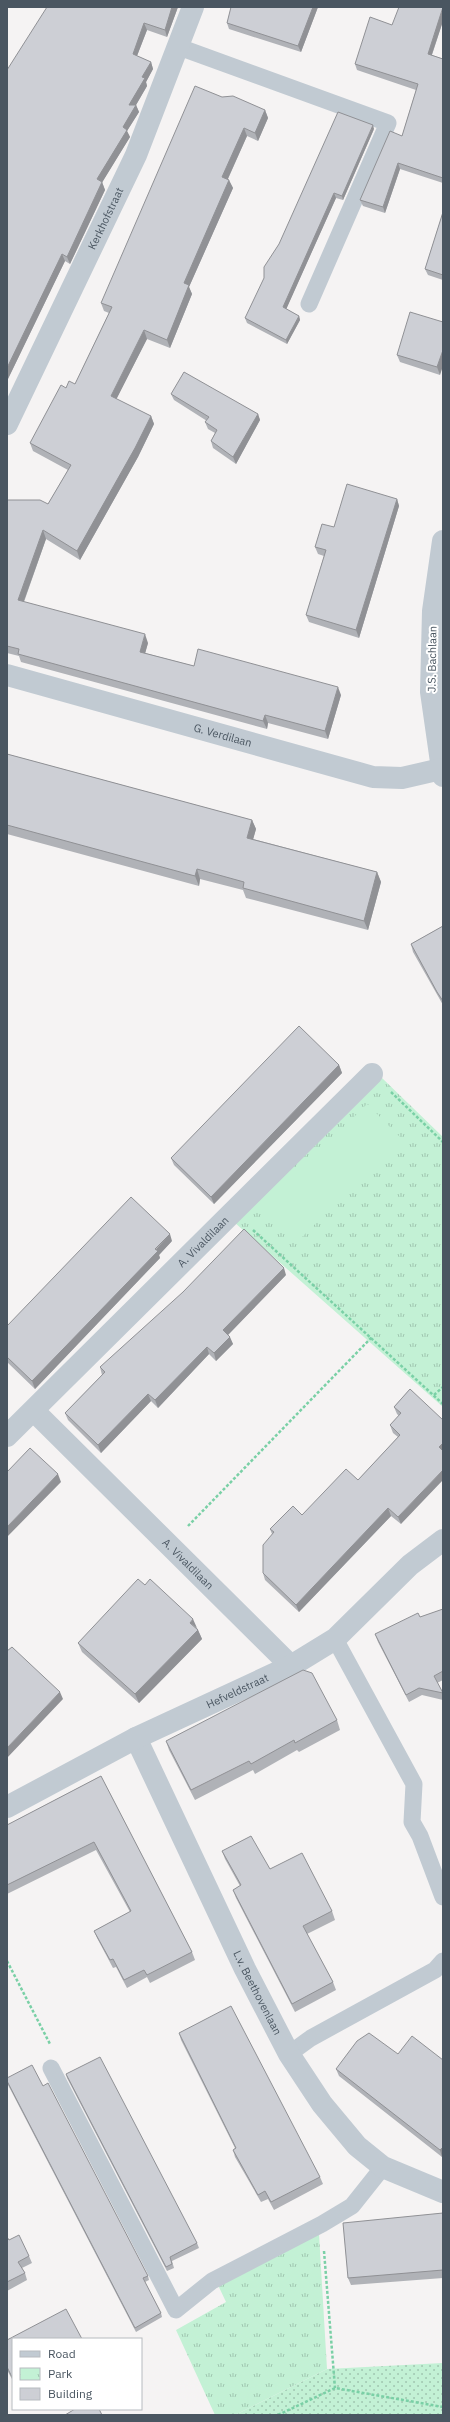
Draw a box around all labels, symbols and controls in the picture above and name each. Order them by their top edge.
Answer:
street label: Kerkhofstraat [85,185,127,252]
street label: J.S. Bachlaan [424,626,440,692]
street label: G. Verdilaan [192,720,253,750]
street label: A. Vivaldilaan [174,1213,232,1270]
street label: A. Vivaldilaan [159,1535,217,1592]
street label: Hefveldstraat [204,1670,271,1711]
street label: L.v. Beethovenlaan [230,1948,285,2037]
legend [12,2338,142,2410]
text: Road [48,2346,76,2361]
text: Park [48,2366,73,2381]
text: Building [48,2386,93,2401]

